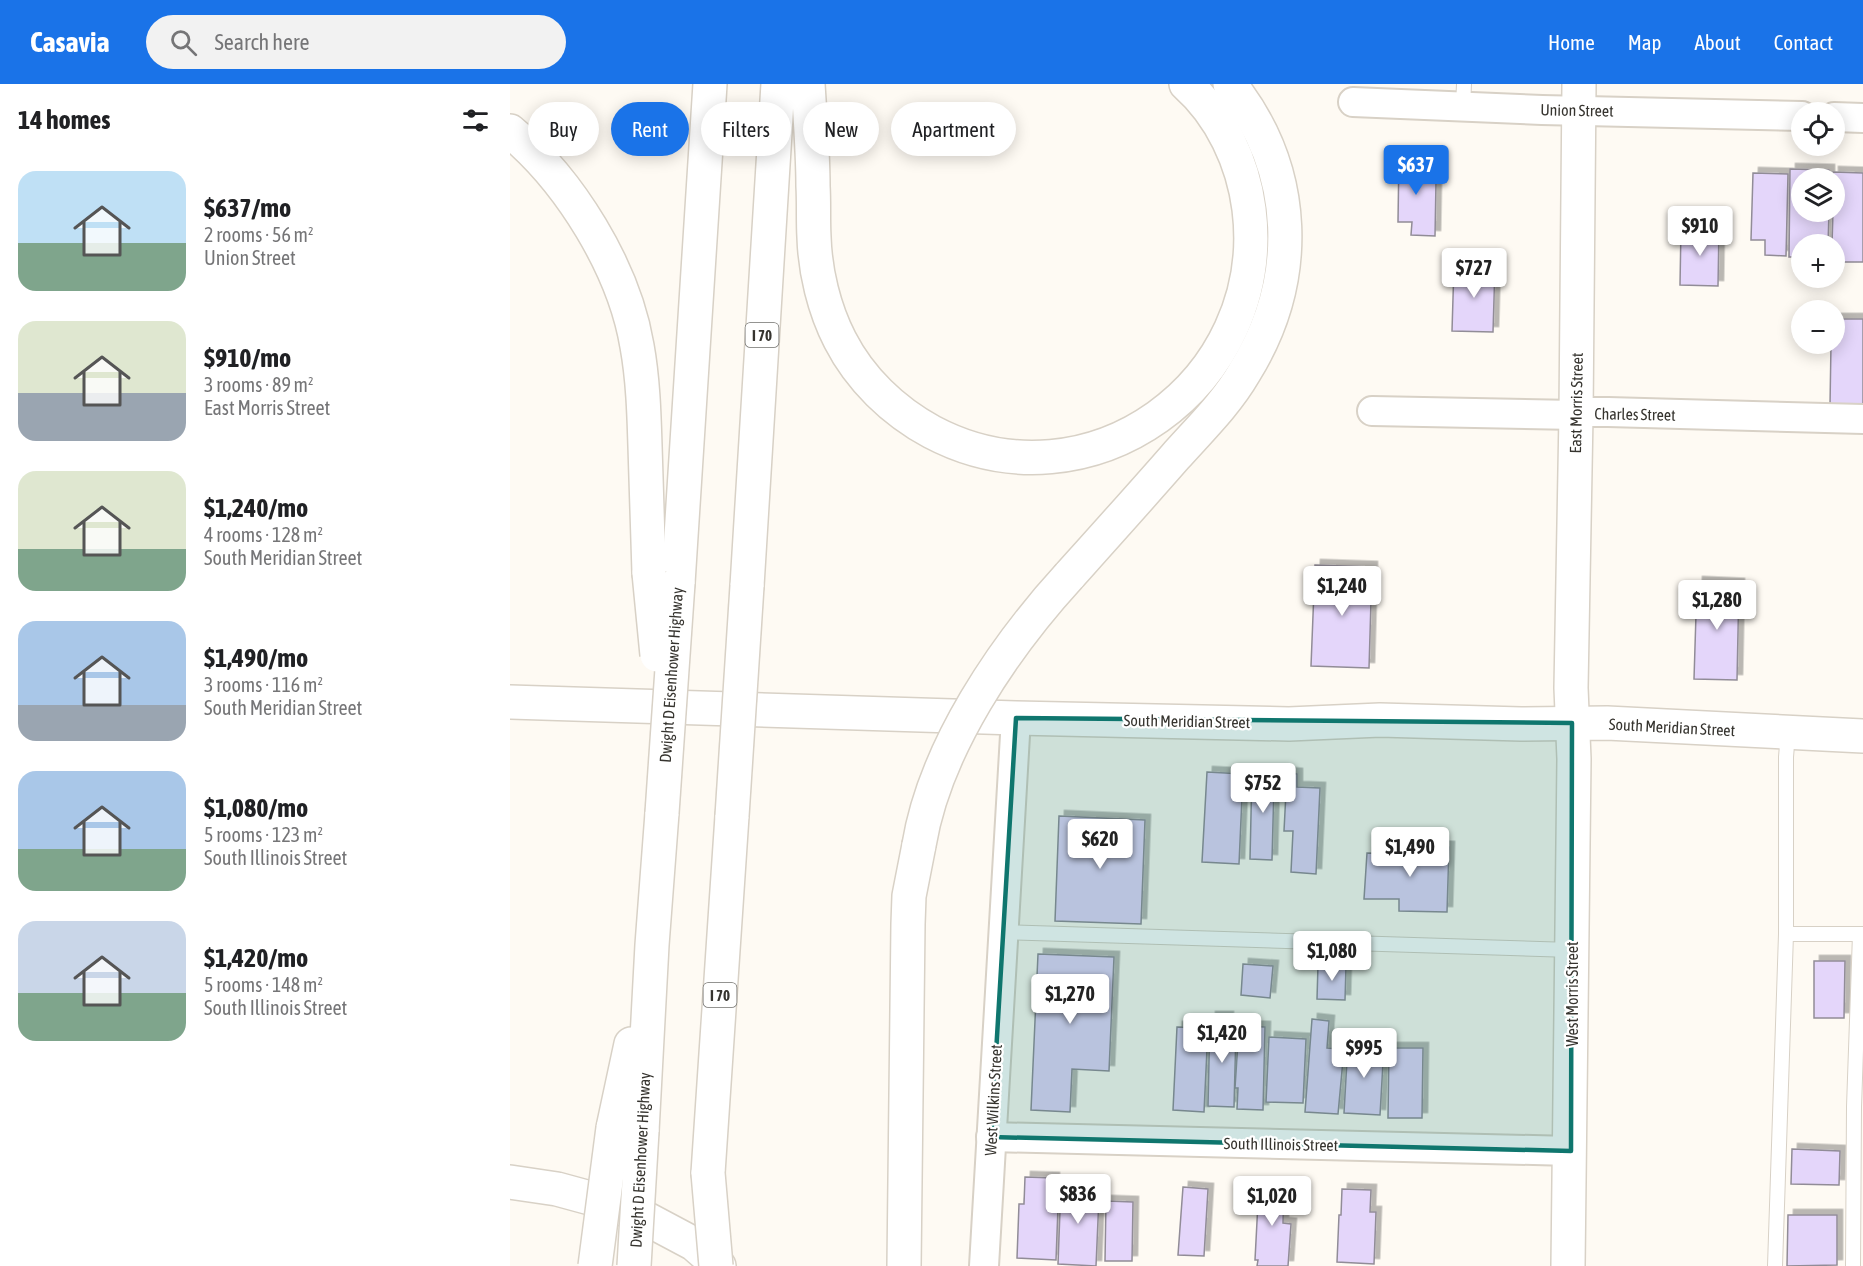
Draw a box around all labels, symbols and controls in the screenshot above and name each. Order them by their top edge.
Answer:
search box [146,15,566,69]
text: Casavia [30,26,110,58]
icon: search [167,26,200,59]
text: Search here [215,29,309,55]
text: Home [1548,30,1595,54]
text: Map [1628,30,1662,54]
text: About [1695,30,1741,54]
text: Contact [1774,30,1833,54]
street label: Union Street [1540,100,1614,120]
chip: Buy [528,102,599,156]
chip: Rent [611,102,689,156]
chip: Filters [701,102,791,156]
chip: New [803,102,879,156]
chip: Apartment [891,102,1016,156]
map controls [1791,102,1845,354]
button: locate [1791,102,1845,156]
icon: filters [459,104,492,137]
text: 14 homes [18,105,111,135]
pin: $637 [1380,145,1452,196]
text: $637 [1398,153,1434,176]
button: layers [1791,168,1845,222]
text: $637/mo [204,193,291,223]
icon: home [66,195,138,267]
pin: $910 [1664,206,1736,257]
text: $910 [1682,214,1718,237]
text: 2 rooms · 56 m² [204,223,314,246]
button: + [1791,234,1845,288]
text: Union Street [204,246,296,269]
pin: $727 [1438,248,1510,299]
text: $727 [1456,256,1492,279]
button: − [1791,300,1845,354]
road number: I 70 [746,323,778,347]
text: $910/mo [204,343,291,373]
icon: home [66,345,138,417]
street label: East Morris Street [1566,352,1586,454]
text: 3 rooms · 89 m² [204,373,314,396]
text: East Morris Street [204,396,330,419]
street label: Charles Street [1594,404,1676,424]
text: $1,240/mo [204,493,308,523]
icon: home [66,495,138,567]
text: 4 rooms · 128 m² [204,523,323,546]
text: South Meridian Street [204,546,362,569]
pin: $1,240 [1293,566,1391,617]
text: $1,240 [1317,574,1367,597]
pin: $1,280 [1668,580,1766,631]
street label: Dwight D Eisenhower Highway [656,586,687,763]
text: $1,280 [1692,588,1742,611]
text: $1,490/mo [204,643,308,673]
icon: home [66,645,138,717]
text: 3 rooms · 116 m² [204,673,323,696]
text: South Meridian Street [204,696,362,719]
street label: South Meridian Street [1124,711,1251,731]
street label: South Meridian Street [1608,715,1736,739]
pin: $752 [1227,763,1299,814]
text: $752 [1245,771,1281,794]
text: $1,080/mo [204,793,308,823]
icon: home [66,795,138,867]
pin: $620 [1064,819,1136,870]
text: 5 rooms · 123 m² [204,823,323,846]
text: $620 [1082,827,1118,850]
pin: $1,490 [1361,827,1459,878]
text: $1,490 [1385,835,1435,858]
text: South Illinois Street [204,846,347,869]
pin: $1,080 [1283,931,1381,982]
text: $1,080 [1307,939,1357,962]
street label: West Morris Street [1563,941,1581,1047]
text: $1,420/mo [204,943,308,973]
icon: home [66,945,138,1017]
text: 5 rooms · 148 m² [204,973,323,996]
pin: $1,270 [1021,974,1119,1025]
text: $1,270 [1045,982,1095,1005]
road number: I 70 [704,983,736,1007]
text: South Illinois Street [204,996,347,1019]
pin: $1,420 [1173,1013,1271,1064]
text: $1,420 [1197,1021,1247,1044]
pin: $995 [1328,1028,1400,1079]
text: $995 [1346,1036,1382,1059]
street label: West Wilkins Street [981,1044,1005,1156]
street label: Dwight D Eisenhower Highway [626,1071,655,1248]
street label: South Illinois Street [1224,1134,1339,1154]
pin: $836 [1042,1174,1114,1225]
pin: $1,020 [1223,1176,1321,1227]
text: $836 [1060,1182,1096,1205]
text: $1,020 [1247,1184,1297,1207]

